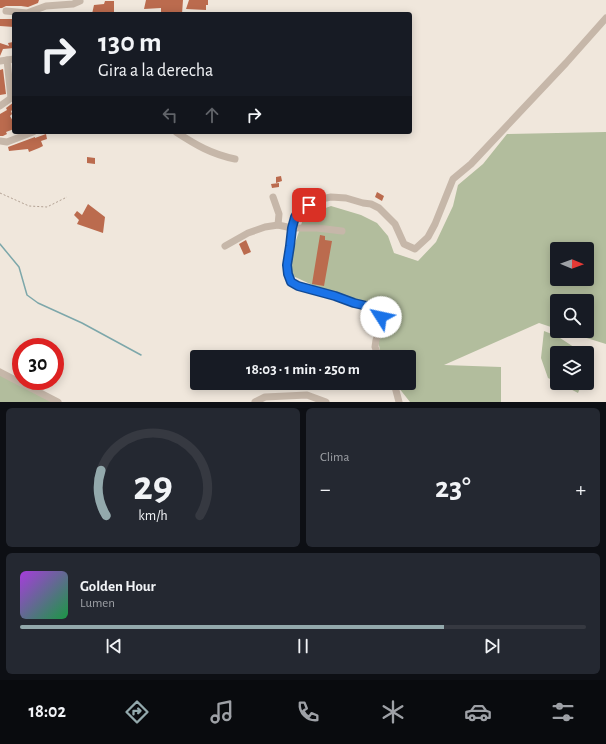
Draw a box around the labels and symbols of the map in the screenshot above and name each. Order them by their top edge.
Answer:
pin [292,188,326,222]
north arrow [550,242,594,286]
position arrow [360,296,402,338]
speed limit sign: 30 [12,338,64,390]

